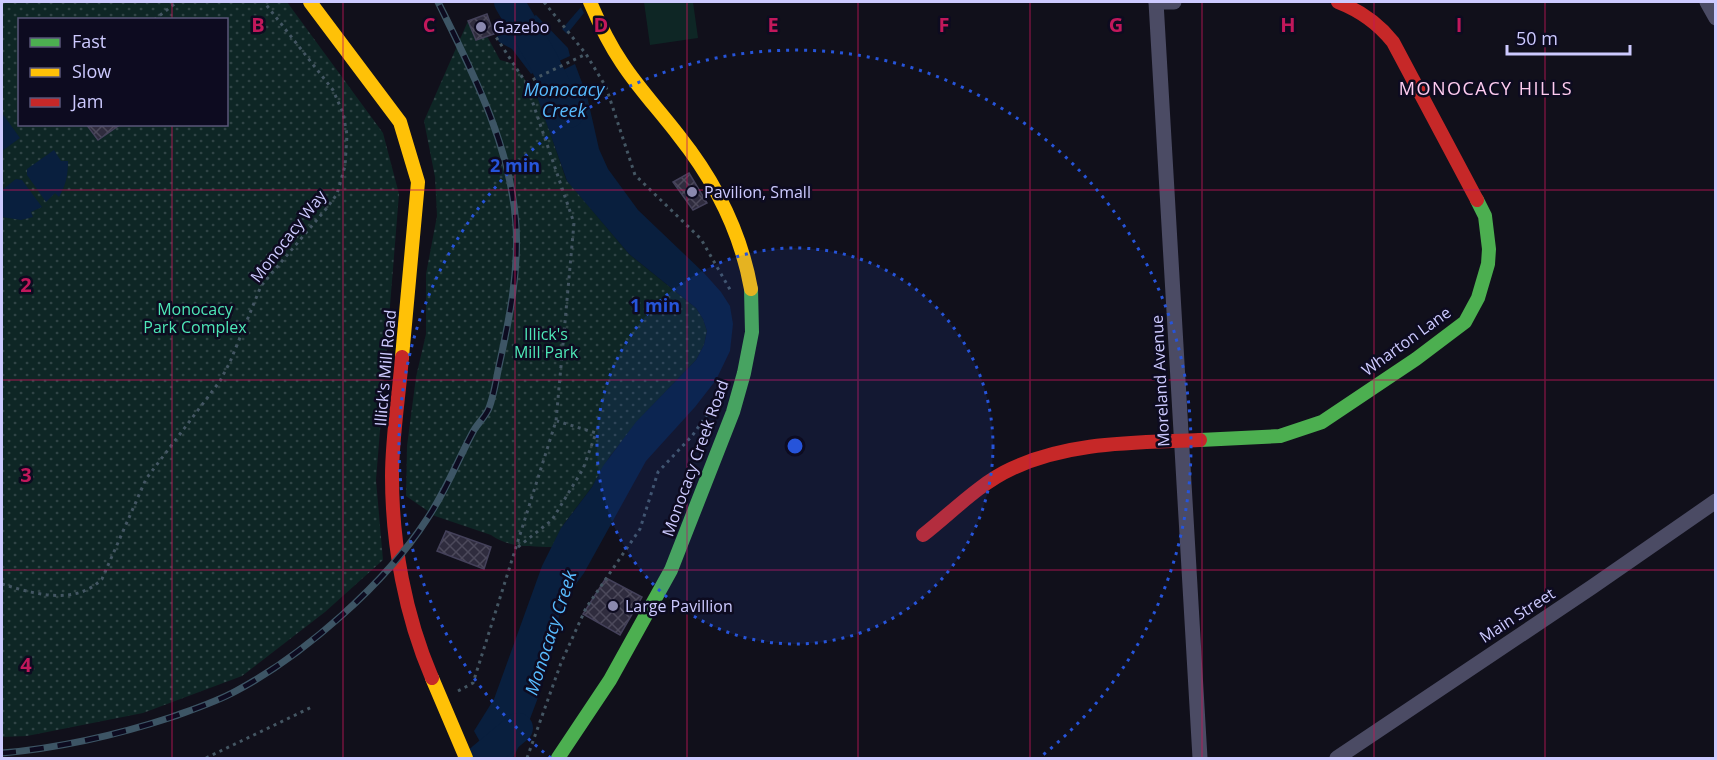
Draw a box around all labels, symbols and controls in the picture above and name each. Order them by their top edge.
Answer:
text: B [251,11,265,38]
text: C [423,11,436,38]
text: D [594,11,608,38]
text: E [767,11,779,38]
text: F [939,11,949,38]
text: G [1109,11,1123,38]
text: H [1280,11,1296,38]
text: I [1456,11,1462,38]
place label: Gazebo [493,16,549,38]
legend [18,18,228,126]
scale bar [1507,18,1630,56]
marker: Gazebo [474,20,488,34]
text: 50 m [1516,26,1558,50]
text: Fast [72,29,106,53]
text: Slow [72,59,111,83]
district label: MONOCACY HILLS [1399,76,1573,100]
water label: Monocacy Creek [524,77,606,122]
text: Jam [70,89,104,113]
text: 2 min [490,153,540,177]
place label: Pavilion, Small [704,181,811,203]
street label: Monocacy Way [245,185,332,287]
marker: Pavilion, Small [685,185,699,199]
text: 2 [20,271,32,298]
text: 1 min [630,293,680,317]
park label: Monocacy Park Complex [143,298,247,338]
street label: Wharton Lane [1357,301,1455,381]
street label: Illick's Mill Road [369,309,401,427]
street label: Moreland Avenue [1146,315,1174,447]
park label: Illick's Mill Park [514,323,579,363]
street label: Monocacy Creek Road [656,377,734,539]
centre of rings [785,436,805,456]
text: 3 [20,461,32,488]
water label: Monocacy Creek [519,566,582,698]
street label: Main Street [1475,582,1559,648]
place label: Large Pavillion [625,595,733,617]
marker: Large Pavillion [606,599,620,613]
text: 4 [20,651,32,678]

